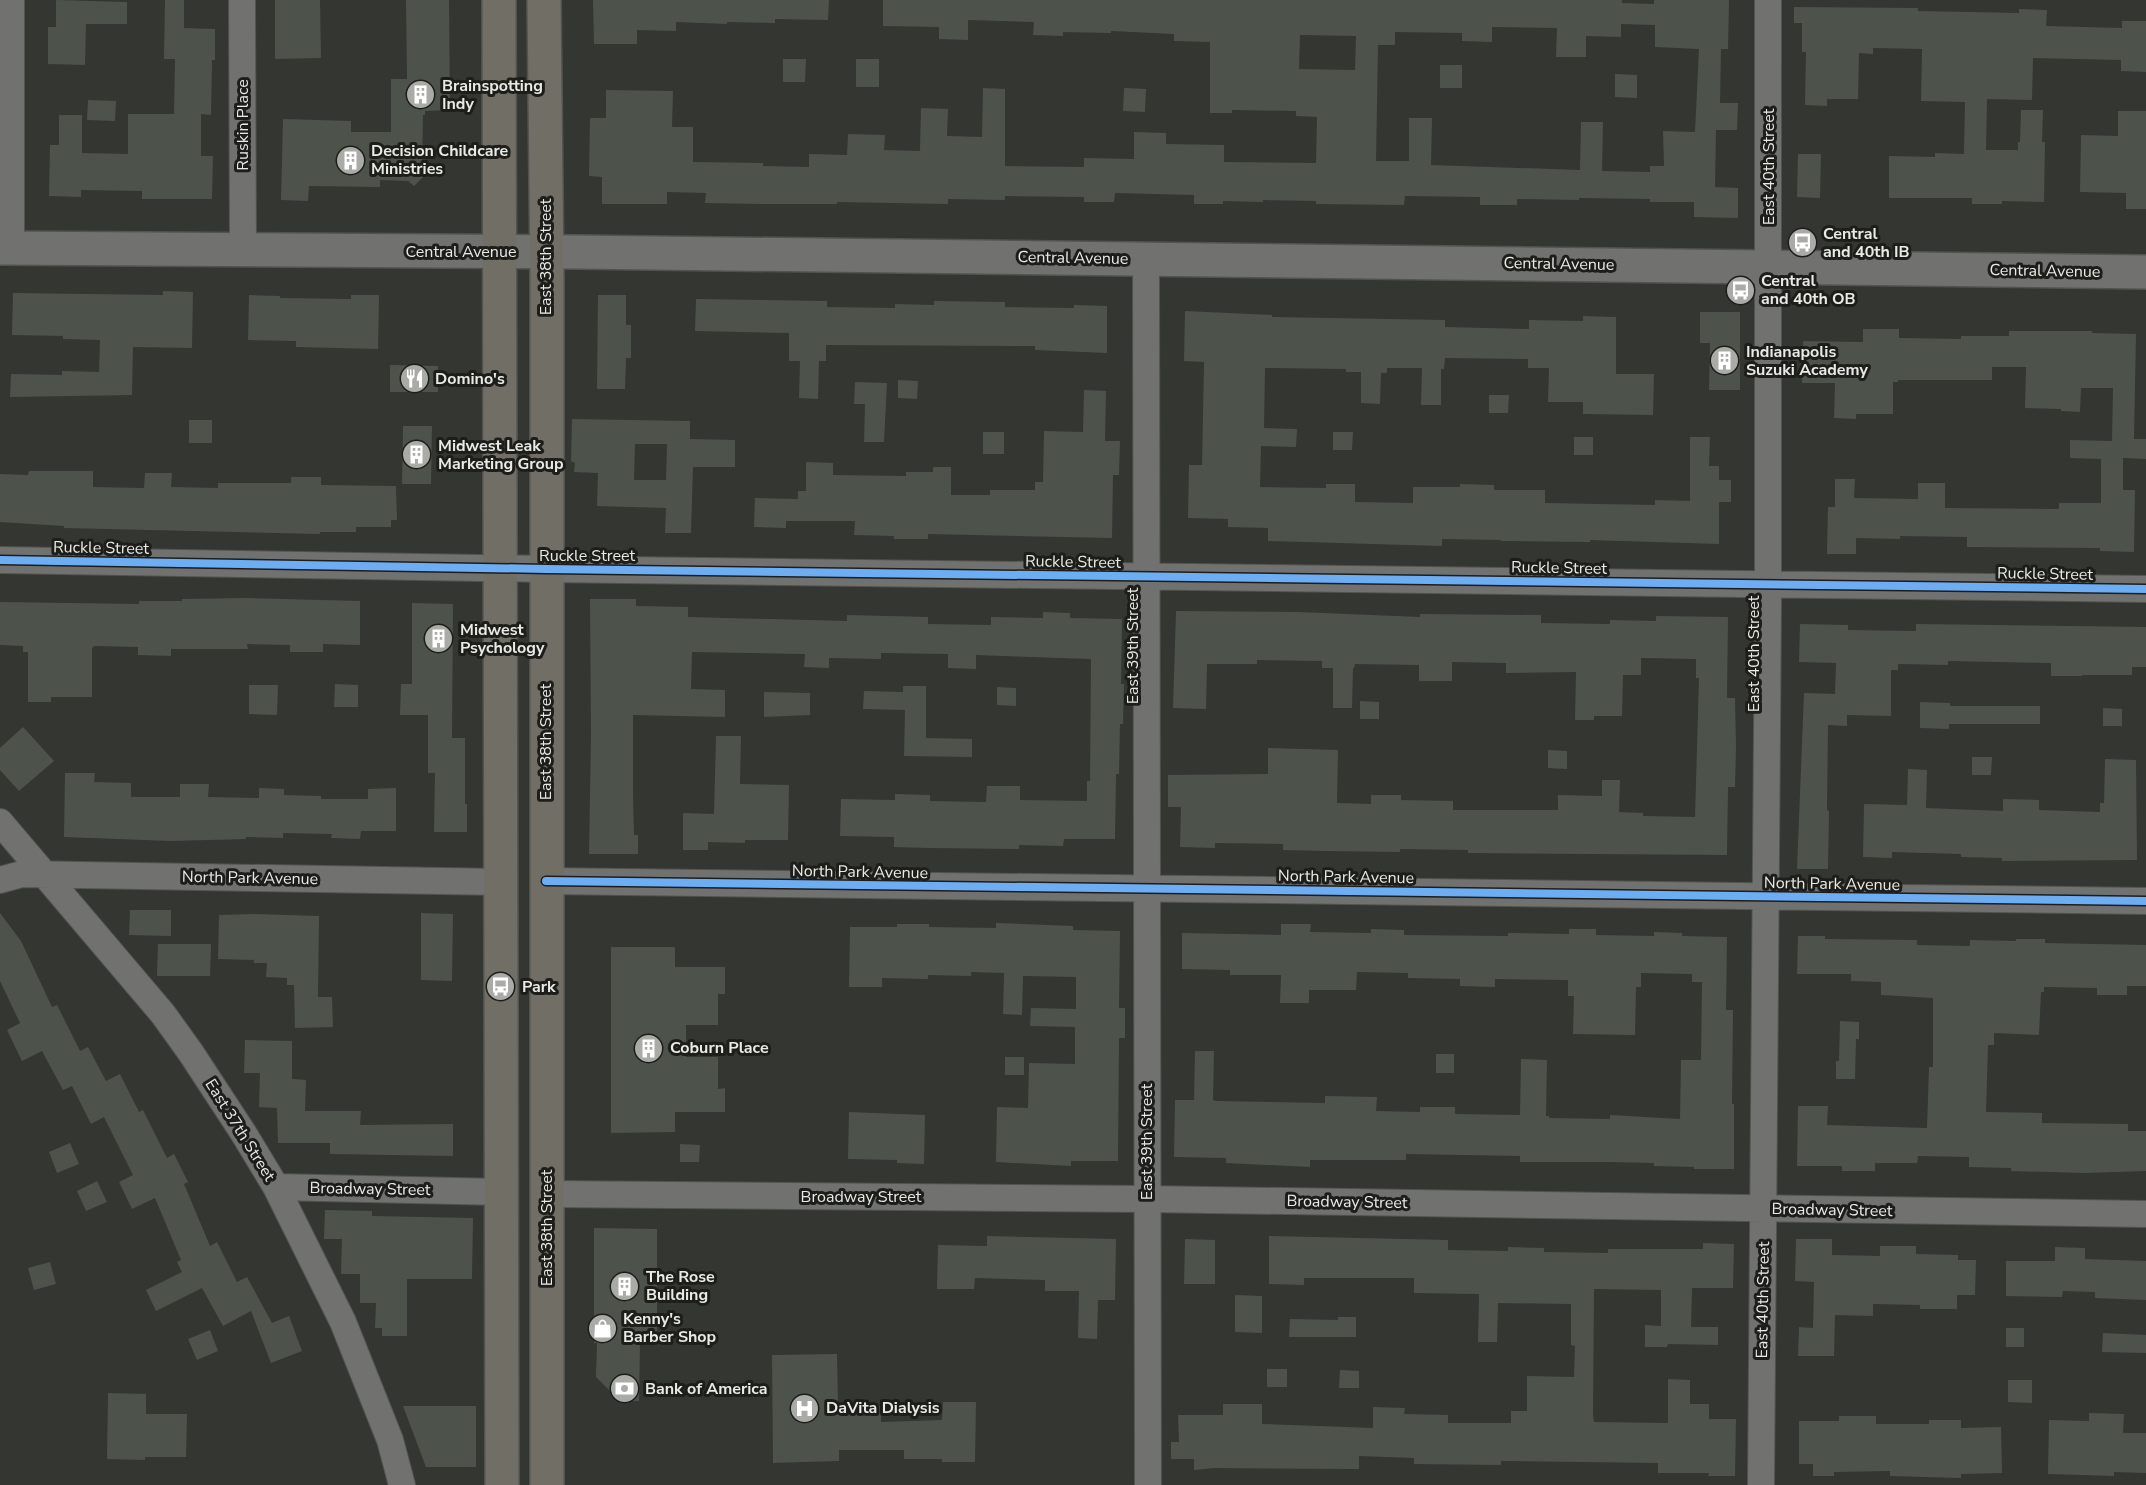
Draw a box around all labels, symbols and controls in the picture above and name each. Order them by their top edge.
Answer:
place label: Brainspotting Indy [442,75,543,115]
street label: Ruskin Place [232,79,254,171]
building icon: Brainspotting Indy [405,79,437,111]
street label: East 40th Street [1758,108,1780,225]
place label: Decision Childcare Ministries [371,140,509,180]
building icon: Decision Childcare Ministries [334,144,366,176]
street label: East 38th Street [535,198,557,315]
place label: Central and 40th IB [1823,223,1910,263]
bus stop icon: Central and 40th IB [1786,227,1818,259]
street label: Central Avenue [406,241,516,263]
street label: Central Avenue [1017,246,1129,270]
street label: Central Avenue [1503,252,1615,276]
street label: Central Avenue [1989,259,2101,283]
place label: Central and 40th OB [1761,270,1856,310]
bus stop icon: Central and 40th OB [1724,274,1756,306]
place label: Indianapolis Suzuki Academy [1746,341,1868,381]
building icon: Indianapolis Suzuki Academy [1709,345,1741,377]
restaurant icon: Domino's [398,363,430,395]
place label: Domino's [435,368,505,390]
place label: Midwest Leak Marketing Group [438,435,564,475]
building icon: Midwest Leak Marketing Group [401,439,433,471]
street label: Ruckle Street [53,536,150,560]
street label: Ruckle Street [539,545,635,567]
street label: Ruckle Street [1025,550,1122,574]
street label: Ruckle Street [1511,556,1608,580]
street label: Ruckle Street [1997,562,2094,586]
street label: East 39th Street [1122,587,1144,704]
street label: East 40th Street [1743,595,1765,712]
place label: Midwest Psychology [460,619,545,659]
building icon: Midwest Psychology [423,623,455,655]
street label: East 38th Street [535,683,557,800]
street label: North Park Avenue [792,860,928,884]
street label: North Park Avenue [1278,865,1414,889]
street label: North Park Avenue [182,866,318,890]
street label: North Park Avenue [1764,872,1900,896]
bus stop icon: Park [485,971,517,1003]
place label: Park [522,976,556,998]
building icon: Coburn Place [633,1032,665,1064]
place label: Coburn Place [670,1037,769,1059]
street label: East 37th Street [200,1075,280,1186]
street label: East 39th Street [1136,1083,1158,1200]
street label: East 38th Street [536,1169,558,1286]
street label: Broadway Street [309,1177,431,1201]
street label: Broadway Street [801,1186,922,1208]
street label: Broadway Street [1286,1190,1408,1214]
street label: Broadway Street [1771,1198,1893,1222]
street label: East 40th Street [1751,1241,1775,1359]
place label: The Rose Building [646,1266,715,1306]
building icon: The Rose Building [609,1270,641,1302]
place label: Kenny's Barber Shop [623,1308,716,1348]
shop icon: Kenny's Barber Shop [586,1312,618,1344]
bank icon: Bank of America [608,1373,640,1405]
place label: Bank of America [645,1378,768,1400]
hospital icon: DaVita Dialysis [789,1392,821,1424]
place label: DaVita Dialysis [826,1397,940,1419]

